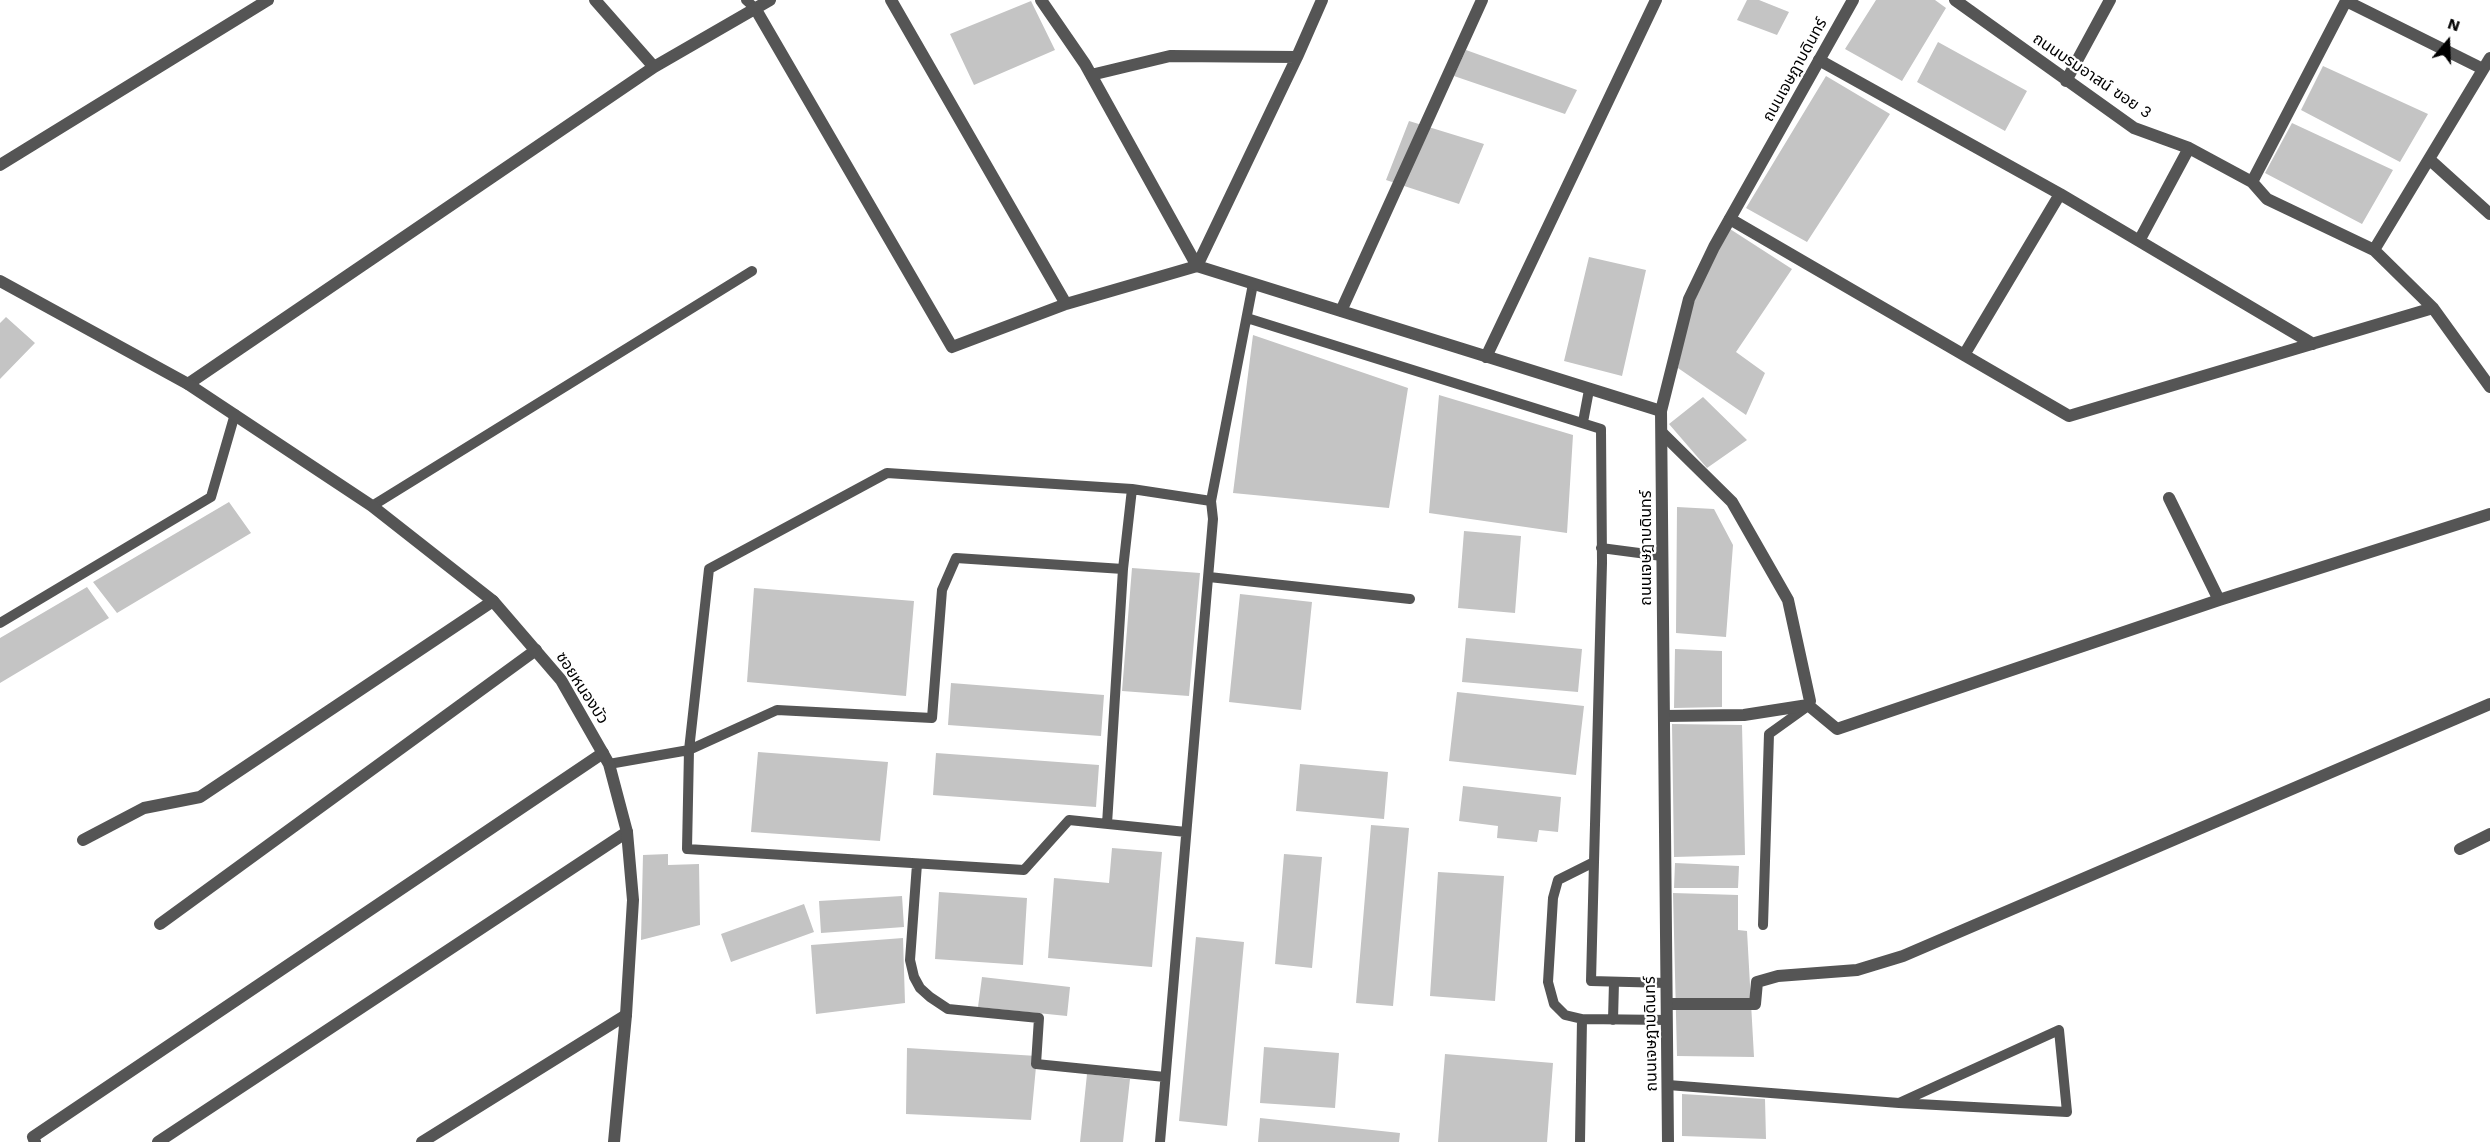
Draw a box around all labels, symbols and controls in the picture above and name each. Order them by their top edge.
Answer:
north arrow [2418,12,2478,72]
text: N [2445,14,2463,35]
street label: ถนนเจษฎาบดินทร์ [1759,15,1831,125]
street label: ถนนบรมอาสน์ ฃอย 3 [2029,29,2155,123]
street label: ถนนเจษฎาบดินทร์ [1636,490,1656,606]
street label: ซอยหนองบัว [552,648,612,728]
street label: ถนนเจษฎาบดินทร์ [1640,976,1662,1092]

